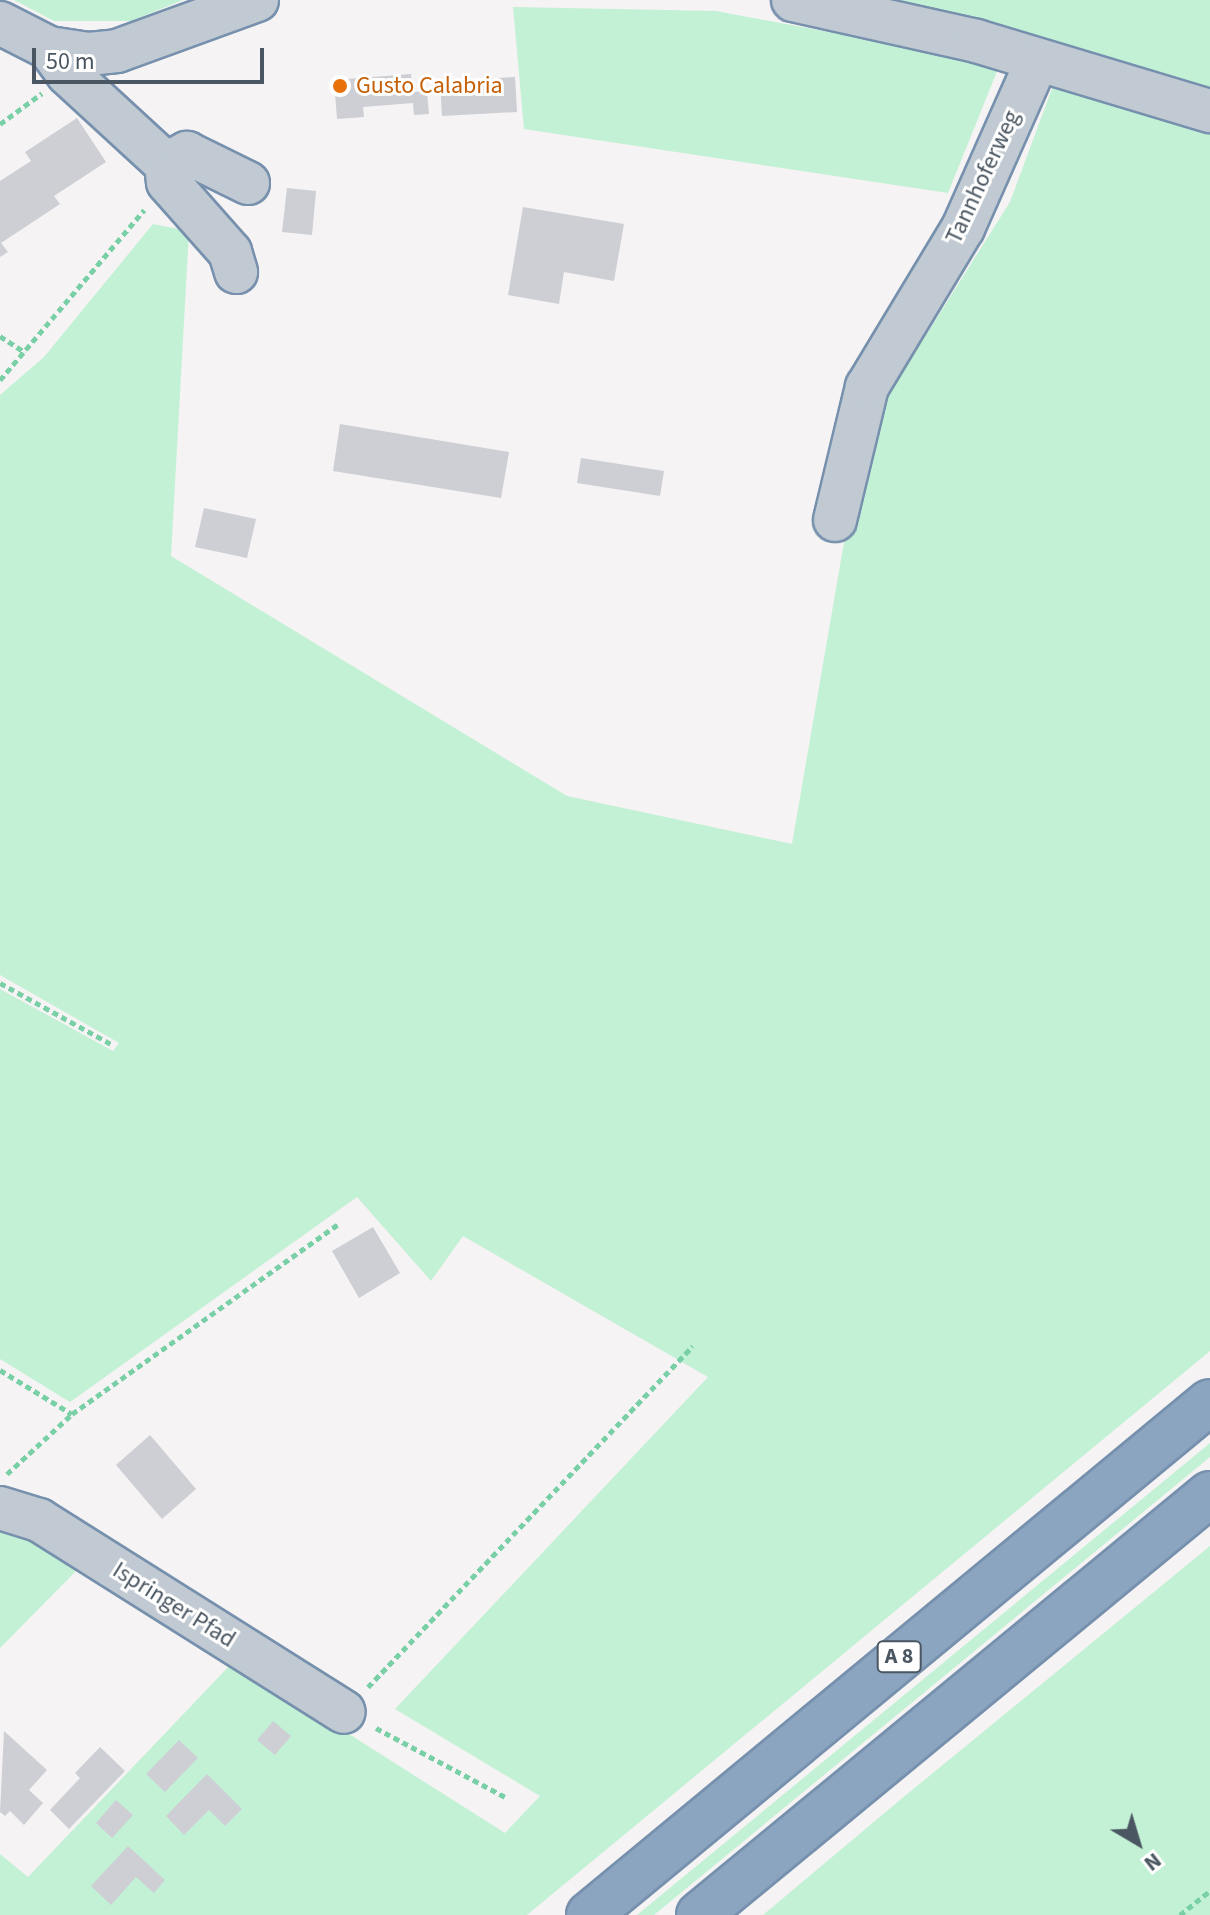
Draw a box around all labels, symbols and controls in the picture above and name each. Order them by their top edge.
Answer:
scale bar [36,32,268,82]
text: 50 m [46,44,95,79]
place label: Gusto Calabria [356,72,503,100]
marker: Gusto Calabria [331,77,349,95]
street label: Tannhoferweg [940,106,1026,248]
street label: Ispringer Pfad [107,1556,241,1654]
road number: A 8 [875,1639,923,1675]
north arrow [1098,1803,1178,1883]
text: N [1137,1845,1168,1879]

